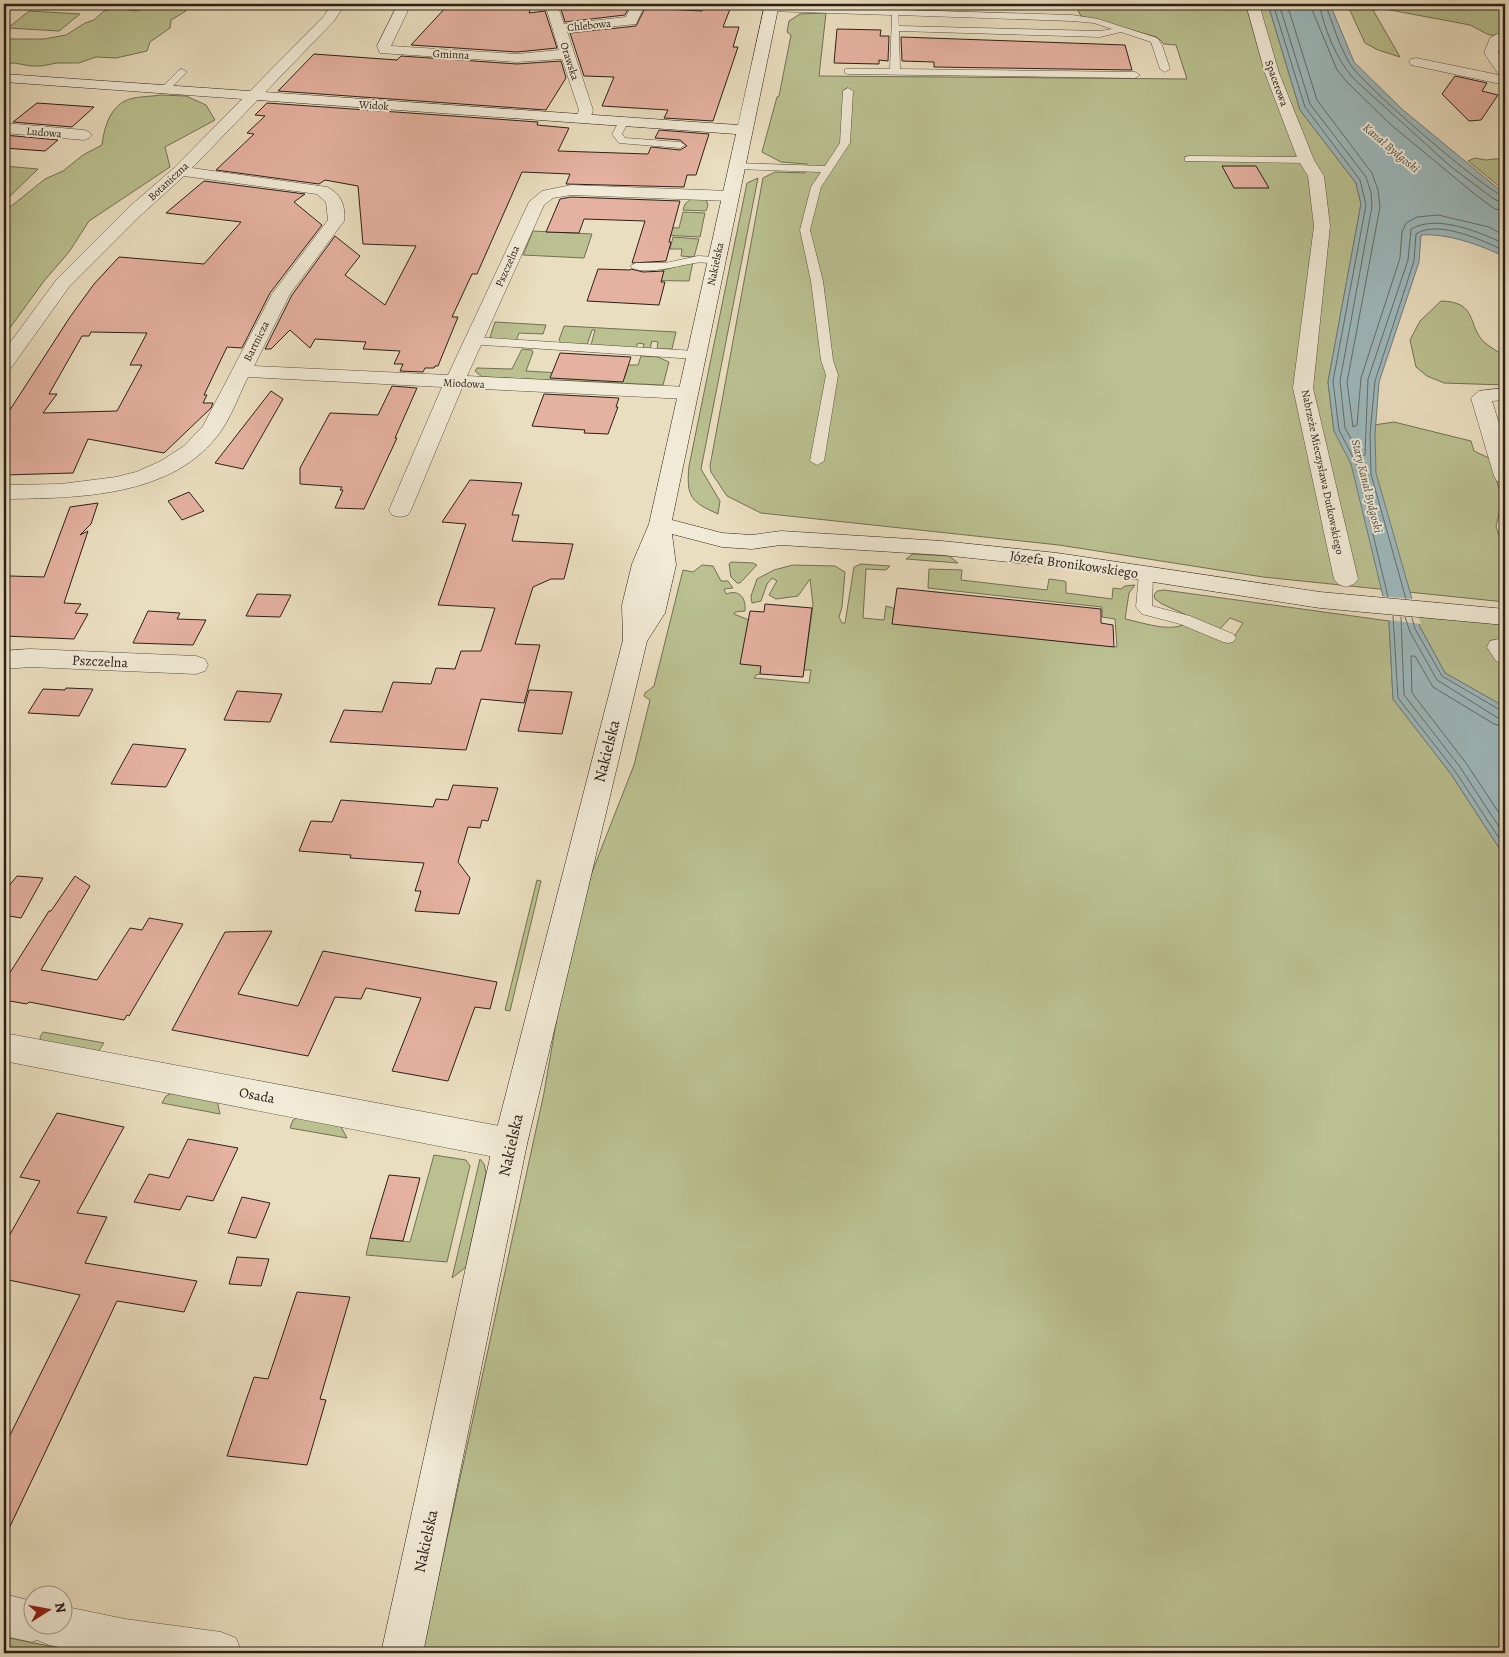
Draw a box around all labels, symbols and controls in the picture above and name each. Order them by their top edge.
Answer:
street label: Chlebowa [566,16,613,35]
street label: Orawska [556,40,583,83]
street label: Gminna [432,46,470,63]
street label: Spacerowa [1261,58,1292,109]
street label: Widok [358,97,390,114]
water label: Kanał Bydgoski [1359,120,1423,176]
street label: Ludowa [26,123,63,142]
street label: Botaniczna [145,158,193,204]
street label: Nakielska [704,240,728,287]
street label: Pszczelna [492,242,524,289]
street label: Bartnicza [240,318,273,364]
street label: Miodowa [443,375,486,392]
street label: Nabrzeże Mieczysława Dutkowskiego [1298,388,1347,556]
water label: Stary Kanał Bydgoski [1348,438,1386,534]
street label: Józefa Bronikowskiego [1009,546,1139,583]
street label: Pszczelna [71,651,129,672]
street label: Nakielska [589,717,625,785]
street label: Osada [237,1083,277,1108]
street label: Nakielska [493,1111,529,1179]
street label: Nakielska [409,1507,443,1575]
north arrow [22,1584,72,1634]
text: N [50,1601,71,1614]

